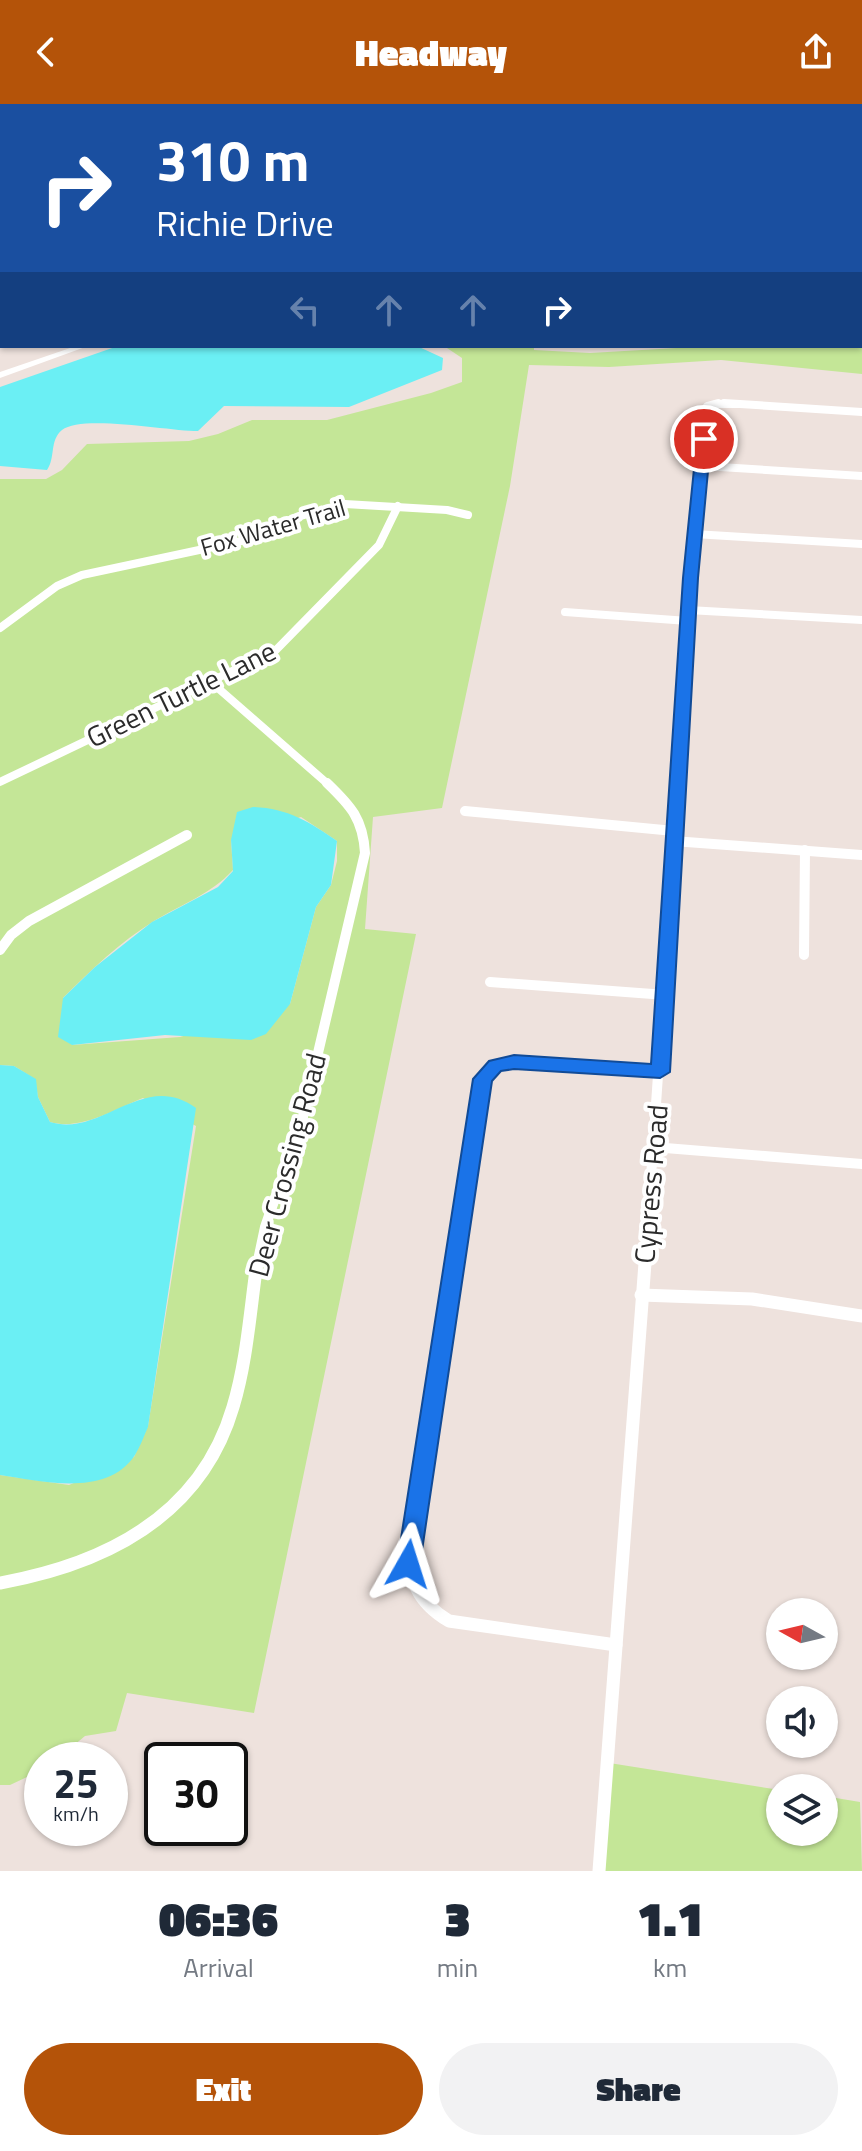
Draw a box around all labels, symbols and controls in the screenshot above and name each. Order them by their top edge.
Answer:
text: Headway [355,25,507,80]
icon: back [24,30,68,74]
icon: share [794,30,838,74]
text: 310 m [156,118,309,203]
icon: right [24,136,128,240]
text: Richie Drive [156,195,334,250]
icon: left [283,288,327,332]
icon: ahead [367,288,411,332]
icon: ahead [451,288,495,332]
icon: right [535,288,579,332]
pin [670,405,738,473]
icon: arrive [682,417,726,461]
street label: Fox Water Trail [196,489,350,565]
street label: Green Turtle Lane [79,629,283,758]
street label: Deer Crossing Road [236,1048,337,1281]
street label: Cypress Road [622,1103,679,1265]
position arrow [366,1522,450,1606]
north arrow [766,1598,838,1670]
map controls [766,1598,838,1846]
button: sound [766,1686,838,1758]
speed limit sign: 30 [144,1742,248,1846]
text: 25 [54,1753,98,1814]
button: layers [766,1774,838,1846]
text: km/h [53,1798,99,1829]
text: 06:36 [159,1882,278,1955]
text: 3 [444,1882,471,1955]
text: 1.1 [637,1882,703,1955]
text: Arrival [183,1948,254,1987]
text: min [437,1948,478,1987]
text: km [653,1948,687,1987]
button: Exit [24,2043,423,2135]
button: Share [439,2043,838,2135]

